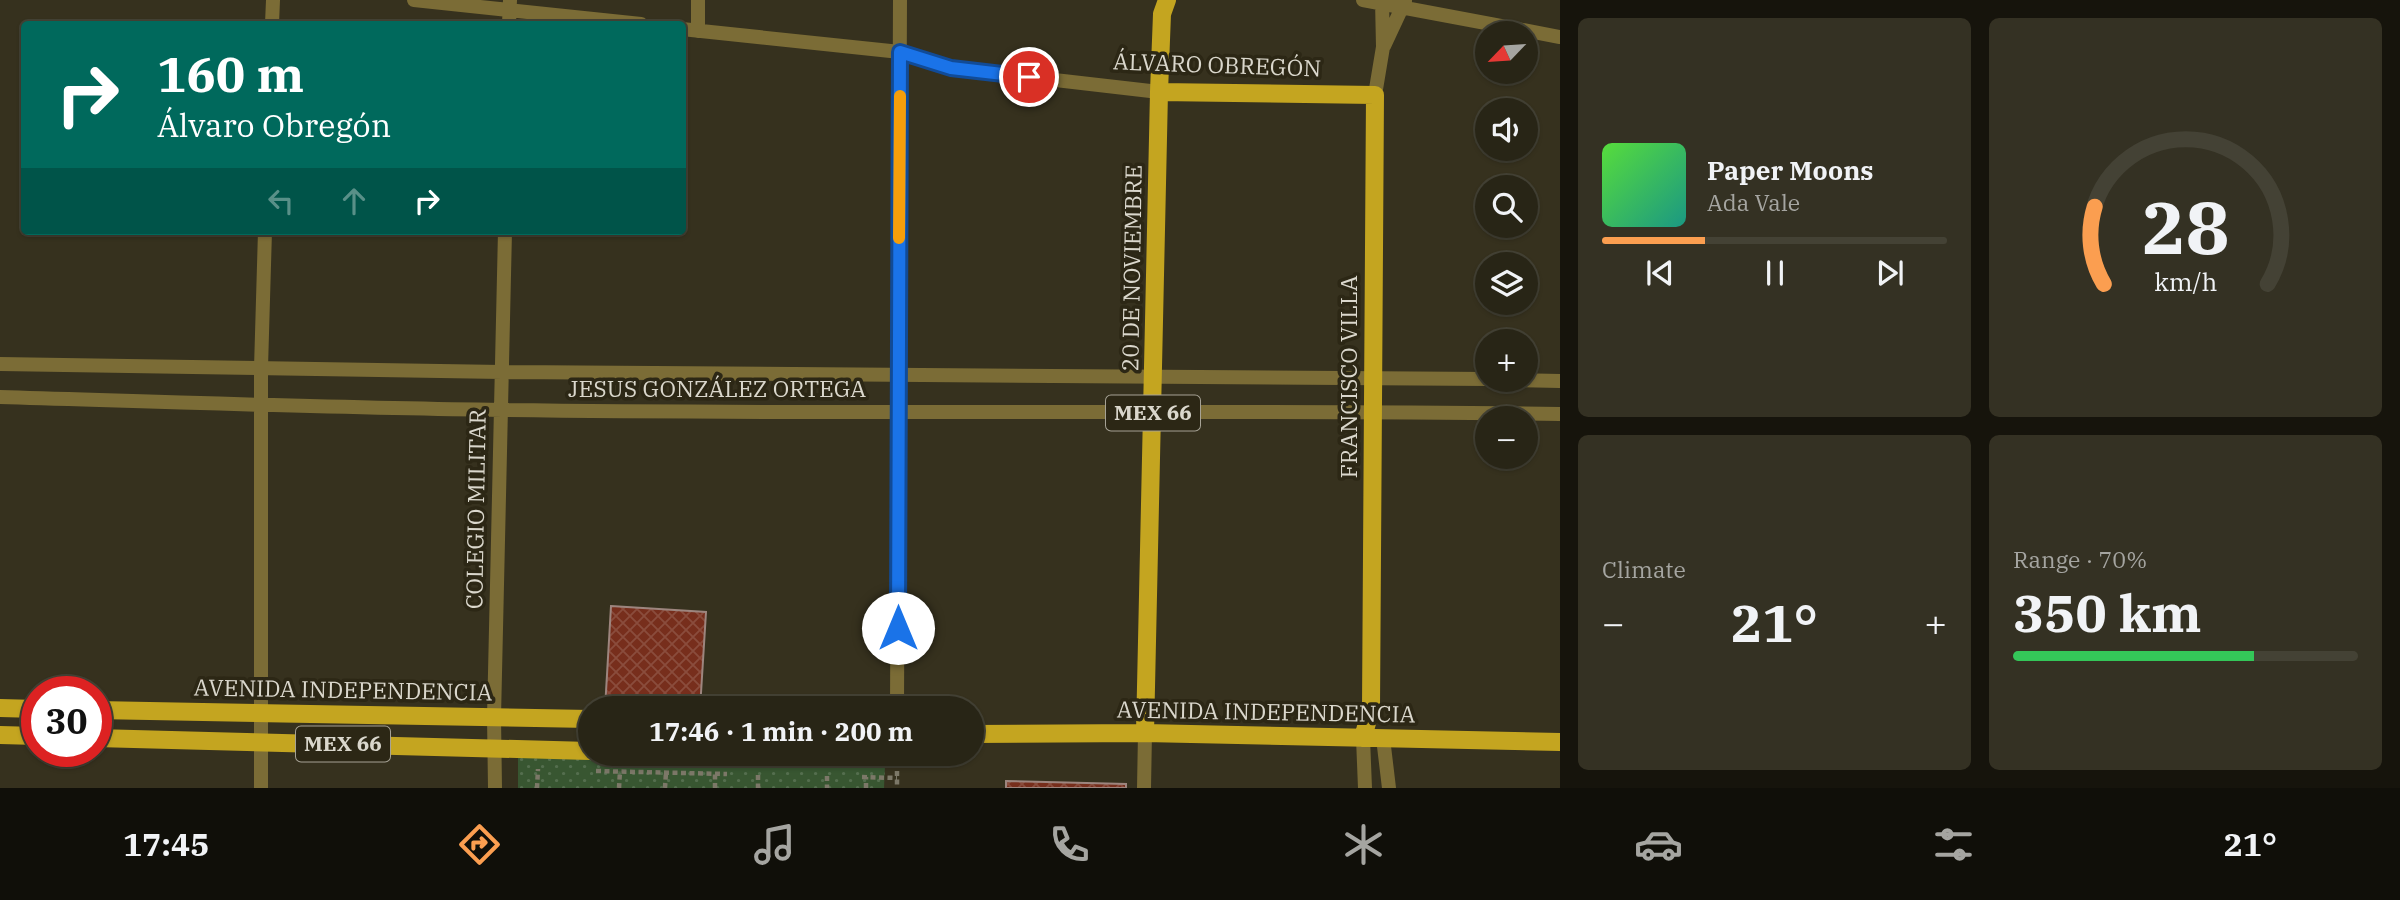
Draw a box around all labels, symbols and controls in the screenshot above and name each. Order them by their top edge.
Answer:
north arrow [1475,21,1538,84]
map controls [1475,21,1538,469]
text: 160 m [157,42,304,105]
street label: ÁLVARO OBREGÓN [1112,45,1322,83]
pin [999,47,1059,107]
icon: right [42,49,133,140]
icon: arrive [1010,58,1048,96]
button: sound [1475,98,1538,161]
text: Álvaro Obregón [157,104,391,146]
text: Paper Moons [1707,153,1874,187]
street label: 20 DE NOVIEMBRE [1114,164,1148,372]
button: search [1475,175,1538,238]
text: 28 [2142,179,2229,274]
icon: left [262,182,300,220]
icon: ahead [335,182,373,220]
icon: right [408,182,446,220]
text: Ada Vale [1707,187,1800,217]
button: layers [1475,252,1538,315]
icon: previous [1641,254,1679,292]
icon: pause [1756,254,1794,292]
icon: next [1871,254,1909,292]
text: km/h [2154,265,2217,298]
street label: FRANCISCO VILLA [1333,275,1363,479]
button: + [1475,329,1538,392]
street label: JESUS GONZÁLEZ ORTEGA [568,373,866,403]
road number: MEX 66 [1106,396,1200,430]
button: − [1475,406,1538,469]
street label: COLEGIO MILITAR [458,408,492,609]
text: Range · 70% [2013,544,2147,574]
text: Climate [1602,554,1686,584]
text: 350 km [2013,579,2202,646]
text: 21° [1731,589,1818,656]
position arrow [861,591,935,665]
text: − [1602,598,1625,647]
text: + [1924,598,1947,647]
street label: AVENIDA INDEPENDENCIA [193,671,493,707]
speed limit sign: 30 [21,676,112,767]
street label: AVENIDA INDEPENDENCIA [1116,693,1416,729]
text: 17:46 · 1 min · 200 m [649,714,913,748]
road number: MEX 66 [296,726,390,762]
icon: directions [455,820,504,869]
icon: music [750,820,799,869]
icon: phone [1045,820,1094,869]
icon: climate [1339,820,1388,869]
icon: car [1634,820,1683,869]
icon: filters [1929,820,1978,869]
text: 17:45 [123,823,209,865]
text: 21° [2224,823,2277,865]

